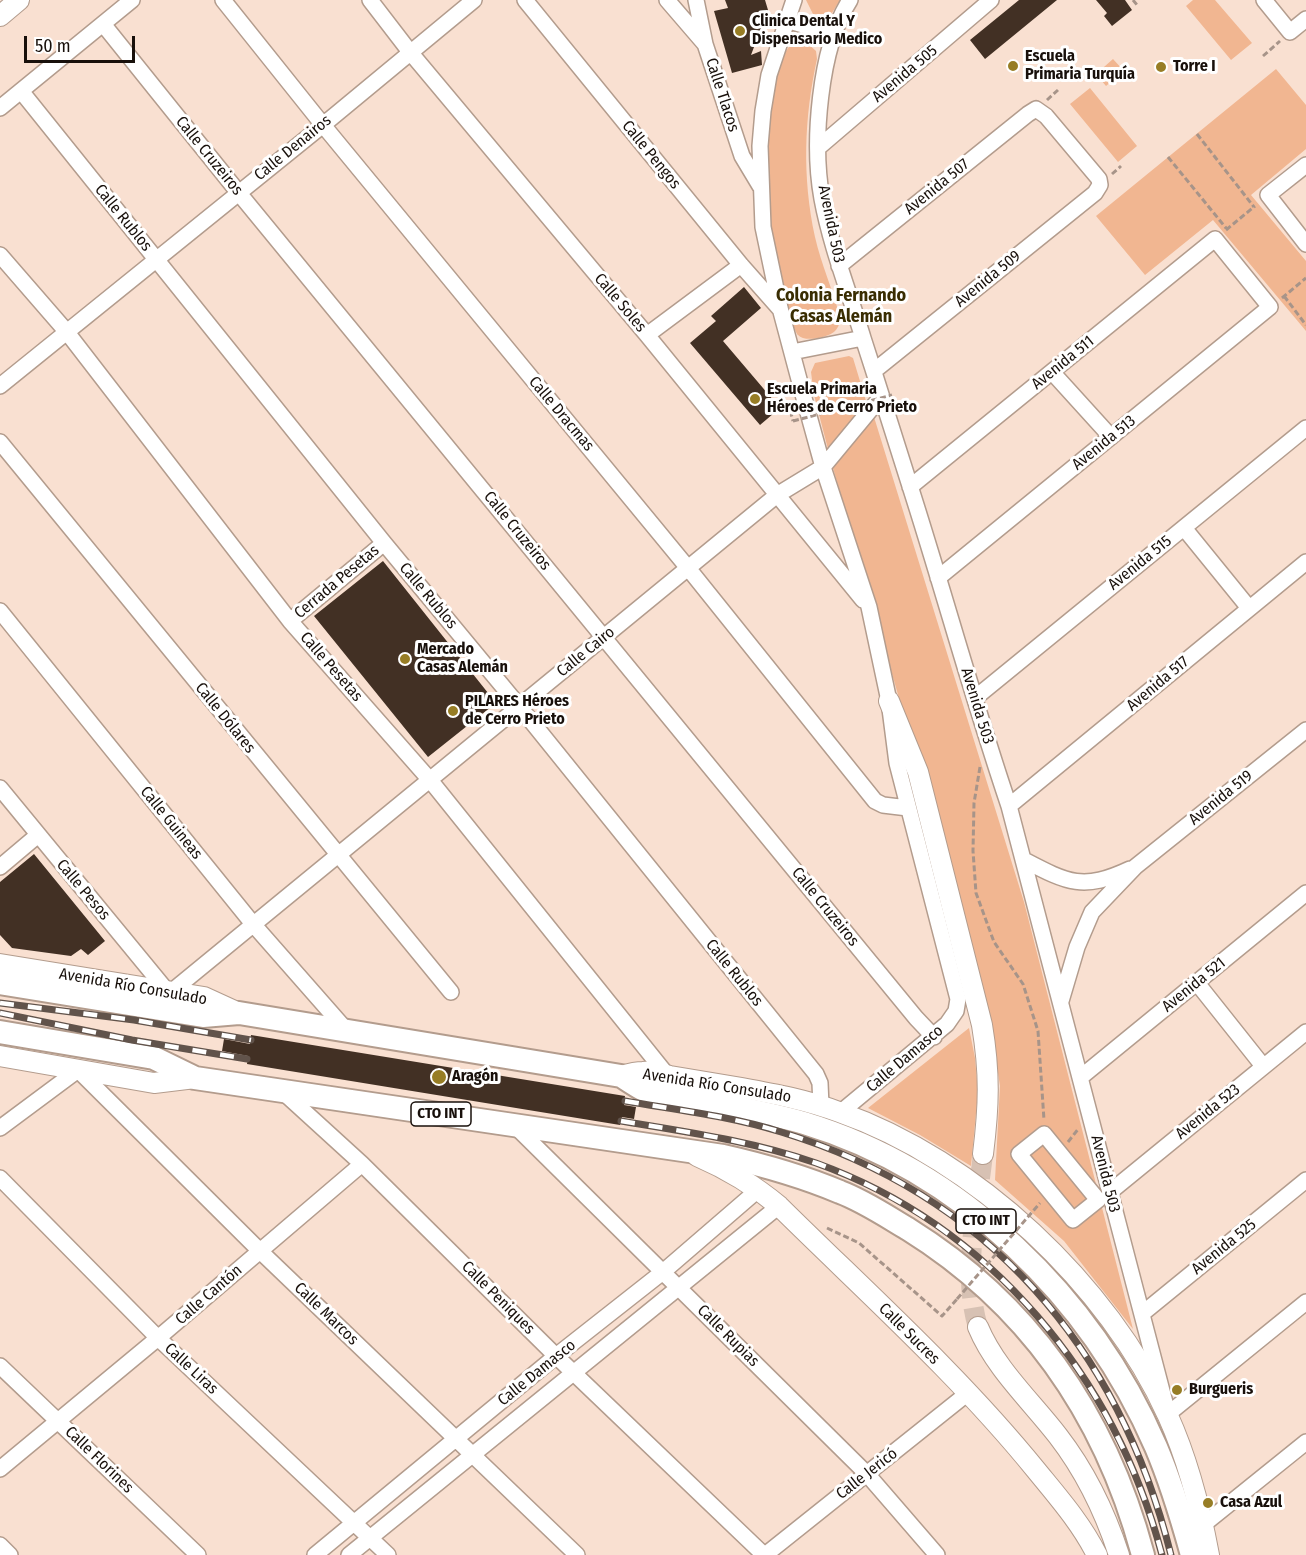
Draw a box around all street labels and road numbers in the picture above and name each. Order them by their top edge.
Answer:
street label: Avenida 505 [869,41,941,107]
street label: Calle Tlacos [701,56,743,134]
street label: Calle Denairos [251,111,335,185]
street label: Calle Cruzeiros [171,113,247,199]
street label: Calle Pengos [618,117,684,193]
street label: Avenida 507 [901,155,973,219]
street label: Calle Rublos [90,181,156,255]
street label: Avenida 503 [813,183,849,265]
street label: Avenida 509 [951,247,1025,311]
street label: Calle Soles [590,270,650,336]
street label: Avenida 511 [1028,332,1098,394]
street label: Calle Dracmas [524,373,598,455]
street label: Avenida 513 [1068,412,1140,474]
street label: Calle Cruzeiros [479,488,555,574]
street label: Avenida 515 [1104,532,1176,594]
street label: Cerrada Pesetas [291,541,383,623]
street label: Calle Rublos [395,559,461,633]
street label: Calle Cairo [553,623,619,681]
street label: Calle Pesetas [296,628,366,706]
street label: Avenida 517 [1123,652,1193,716]
street label: Avenida 503 [956,666,998,746]
street label: Calle Dólares [191,679,259,757]
street label: Avenida 519 [1185,766,1257,830]
street label: Calle Guineas [136,783,206,863]
street label: Calle Pesos [52,856,114,924]
street label: Calle Cruzeiros [787,864,863,950]
street label: Calle Rublos [701,936,767,1010]
street label: Avenida 521 [1158,954,1230,1016]
street label: Avenida Río Consulado [58,965,208,1009]
street label: Calle Damasco [863,1021,947,1097]
street label: Avenida Río Consulado [642,1065,792,1107]
street label: Avenida 523 [1172,1080,1244,1144]
road number: CTO INT [411,1102,471,1126]
street label: Avenida 503 [1086,1133,1124,1215]
road number: CTO INT [956,1209,1016,1233]
street label: Avenida 525 [1188,1215,1260,1279]
street label: Calle Peniques [457,1257,539,1339]
street label: Calle Cantón [172,1261,246,1329]
street label: Calle Marcos [290,1279,362,1349]
street label: Calle Sucres [874,1299,944,1369]
street label: Calle Rupias [693,1301,763,1371]
street label: Calle Damasco [494,1336,580,1410]
street label: Calle Liras [160,1339,222,1399]
street label: Calle Florines [61,1423,137,1497]
street label: Calle Jericó [833,1444,901,1504]

